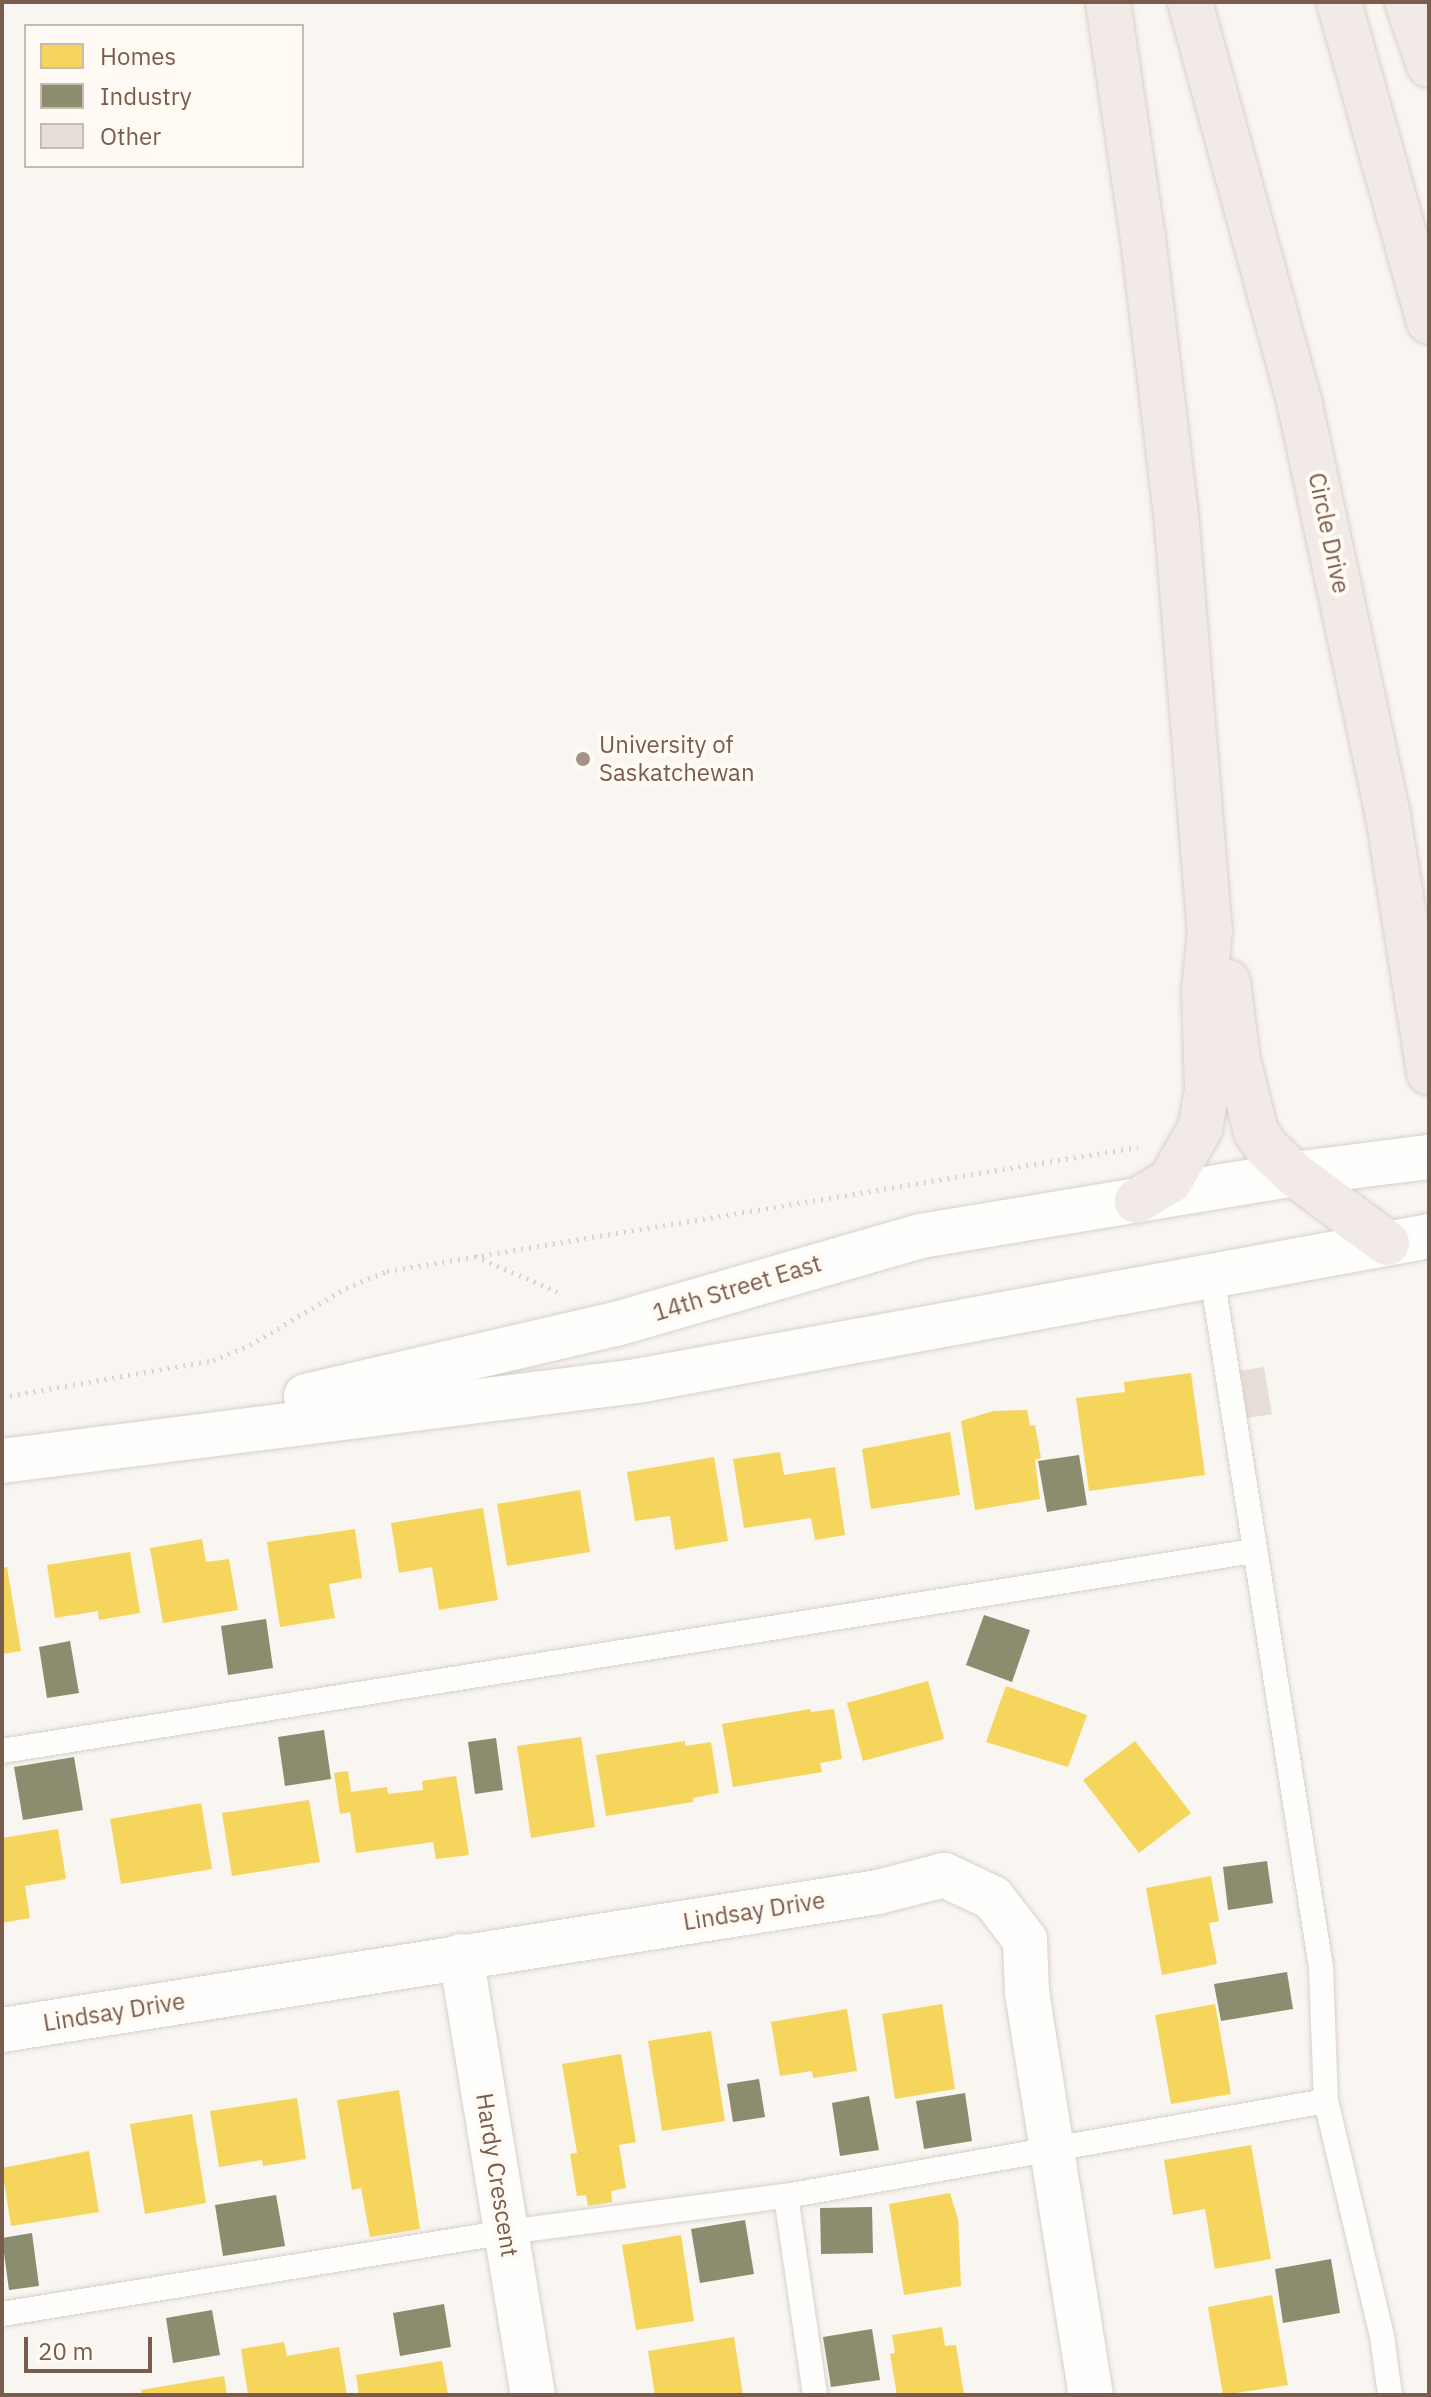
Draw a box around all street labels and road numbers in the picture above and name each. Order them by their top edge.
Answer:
street label: Circle Drive [1302,470,1356,596]
street label: 14th Street East [649,1249,825,1327]
street label: Lindsay Drive [681,1886,827,1936]
street label: Lindsay Drive [41,1987,187,2037]
street label: Hardy Crescent [470,2091,524,2259]

